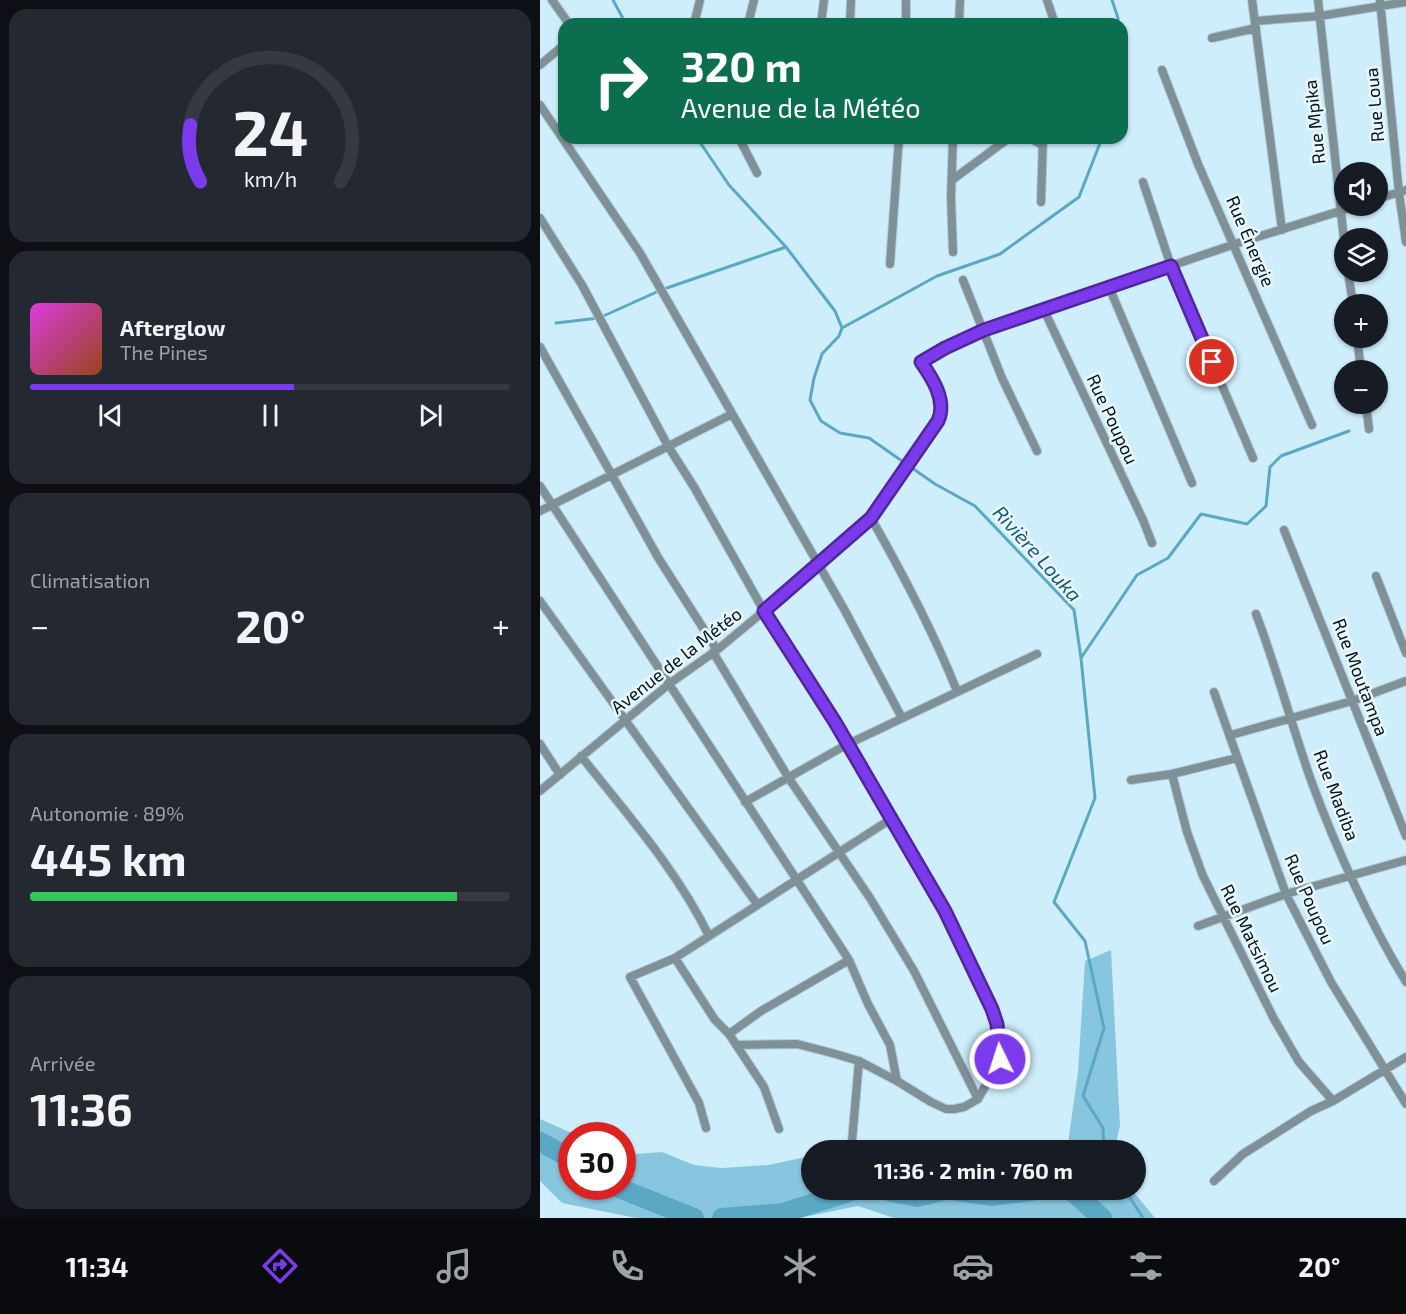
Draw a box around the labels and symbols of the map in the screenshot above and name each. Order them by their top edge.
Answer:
street label: Rue Loua [1360,67,1388,143]
street label: Rue Mpika [1299,79,1329,165]
street label: Rue Énergie [1222,192,1280,290]
pin [1186,336,1237,387]
street label: Rue Poupou [1083,370,1143,468]
water label: Rivière Louka [989,500,1087,606]
street label: Avenue de la Météo [606,602,746,718]
street label: Rue Moutampa [1328,615,1394,739]
street label: Rue Madiba [1310,746,1364,844]
street label: Rue Poupou [1280,850,1340,948]
street label: Rue Matsimou [1216,880,1288,996]
position arrow [968,1027,1032,1091]
speed limit sign: 30 [558,1122,636,1200]

